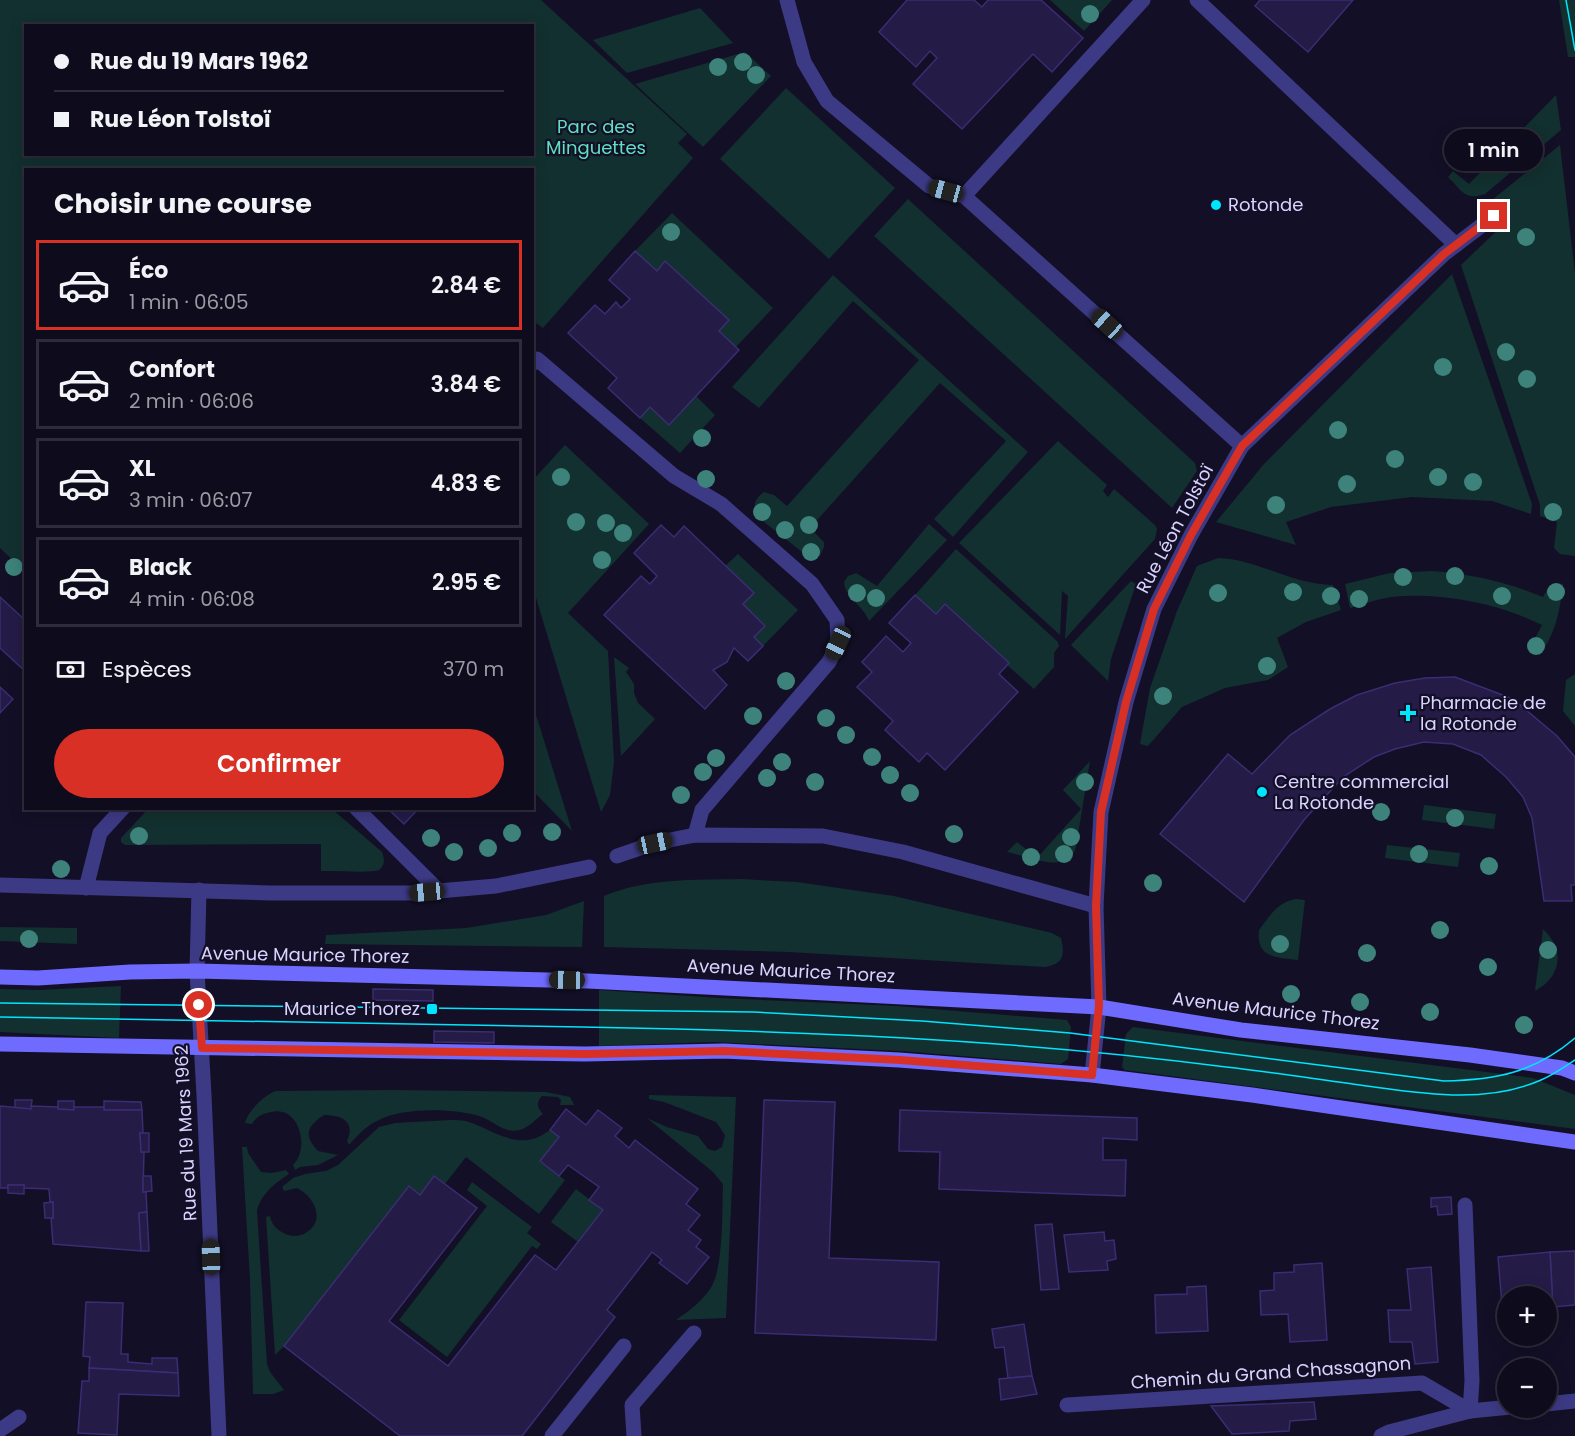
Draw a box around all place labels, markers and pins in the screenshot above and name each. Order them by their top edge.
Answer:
place label: Rotonde [1228,192,1303,217]
marker: Rotonde [1209,198,1223,212]
place label: Pharmacie de la Rotonde [1420,690,1546,736]
marker: Pharmacie de la Rotonde [1401,706,1415,720]
place label: Centre commercial La Rotonde [1274,769,1449,815]
marker: Centre commercial La Rotonde [1255,785,1269,799]
place label: Maurice Thorez [284,996,420,1021]
marker: Maurice Thorez [425,1002,439,1016]

